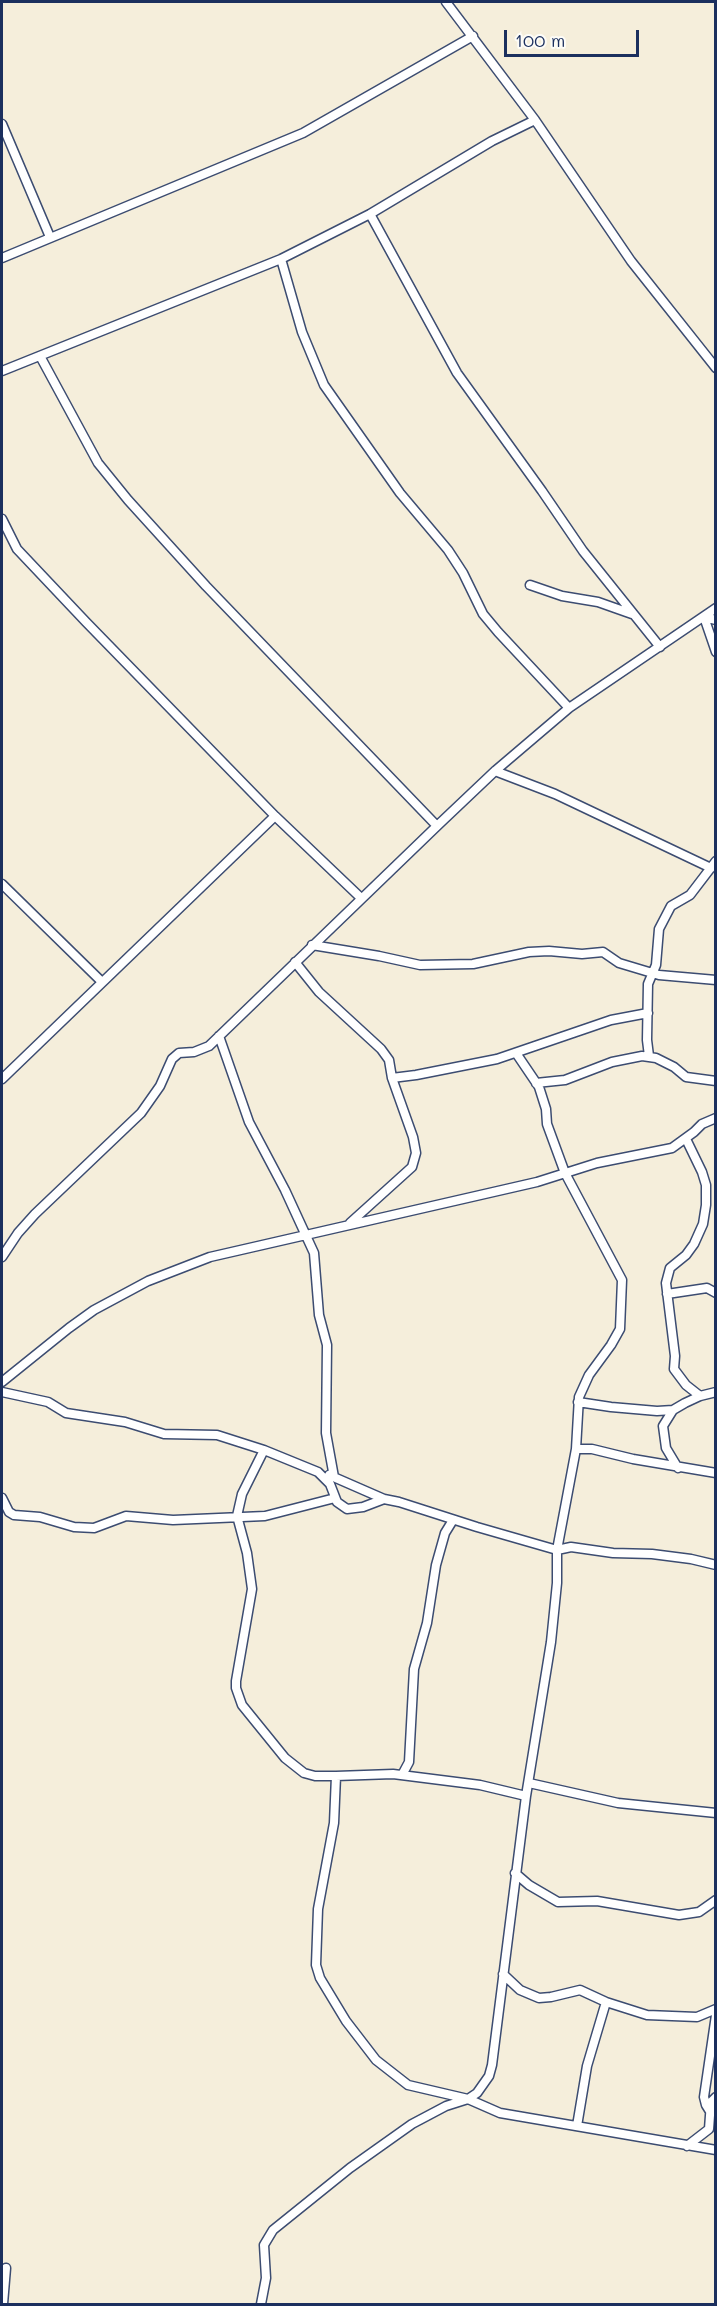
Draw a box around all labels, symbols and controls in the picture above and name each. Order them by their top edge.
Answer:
scale bar [507,18,642,56]
text: 100 m [515,28,565,52]

